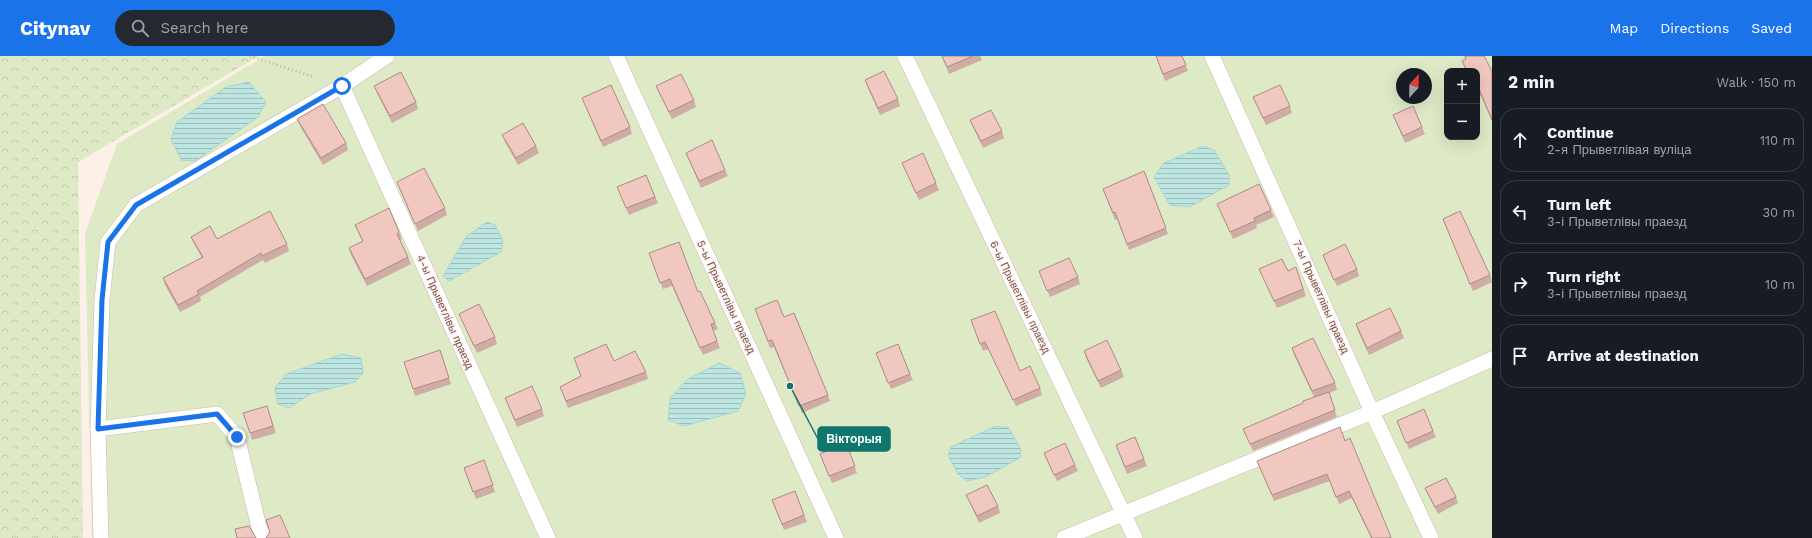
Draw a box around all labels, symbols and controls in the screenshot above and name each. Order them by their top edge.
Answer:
search box [115,10,395,46]
text: Citynav [20,17,91,40]
icon: search [129,17,151,39]
text: Search here [161,19,248,37]
text: Map [1610,20,1638,36]
text: Directions [1660,20,1729,36]
text: Saved [1751,20,1792,36]
north arrow [1396,68,1432,104]
map controls [1444,68,1480,140]
button: + [1444,68,1480,104]
text: 2 min [1508,72,1554,92]
text: Walk · 150 m [1717,75,1796,90]
route start [333,77,351,95]
button: − [1444,104,1480,140]
text: Continue [1547,124,1614,142]
icon: ahead [1509,129,1531,151]
text: 110 m [1760,133,1795,148]
text: 2-я Прыветлівая вуліца [1547,142,1692,157]
text: Turn left [1547,196,1611,214]
icon: left [1509,201,1531,223]
text: 30 m [1763,205,1795,220]
text: 3-і Прыветлівы праезд [1547,214,1687,229]
street label: 5-ы Прыветлівы праезд [694,238,758,356]
street label: 7-ы Прыветлівы праезд [1290,238,1352,356]
street label: 6-ы Прыветлівы праезд [987,239,1053,356]
street label: 4-ы Прыветлівы праезд [414,253,476,372]
text: Turn right [1547,268,1620,286]
icon: right [1509,273,1531,295]
text: 10 m [1765,277,1795,292]
text: 3-і Прыветлівы праезд [1547,286,1687,301]
icon: arrive [1509,345,1531,367]
text: Arrive at destination [1547,347,1699,365]
callout: Вікторыя [818,427,890,451]
route end [228,428,246,446]
text: Вікторыя [826,432,882,446]

